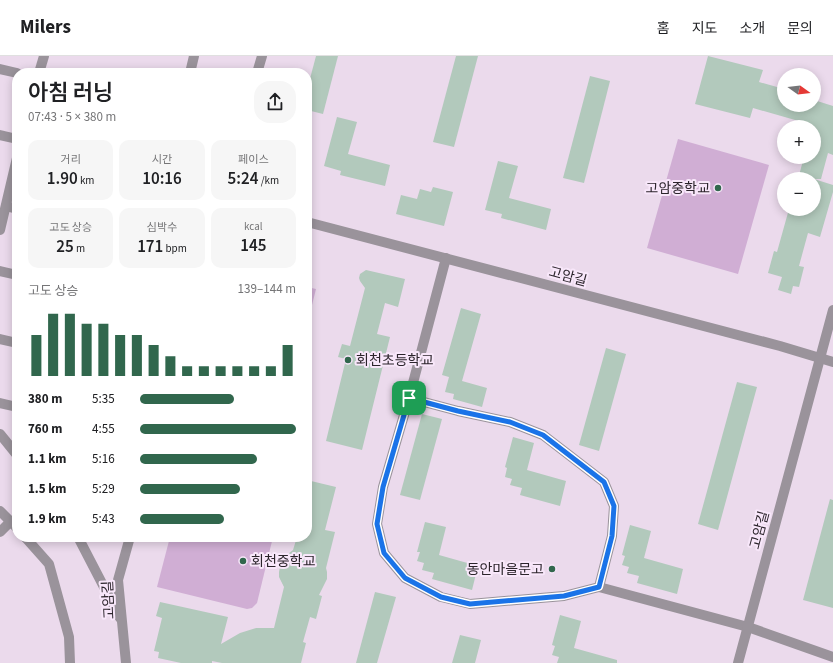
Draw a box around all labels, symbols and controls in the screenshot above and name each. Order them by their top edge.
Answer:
text: Milers [20,14,71,41]
text: 홈 [657,19,670,39]
text: 지도 [692,19,717,39]
text: 소개 [739,19,765,39]
text: 문의 [787,19,813,39]
north arrow [777,68,821,112]
map controls [777,68,821,216]
text: 아침 러닝 [28,77,113,109]
button: share [254,81,296,123]
text: 07:43 · 5 × 380 m [28,108,116,126]
button: + [777,120,821,164]
text: 거리 [61,152,81,167]
text: 시간 [152,152,172,167]
text: 페이스 [238,152,269,167]
text: 1.90 [47,167,78,191]
text: 10:16 [142,167,182,191]
text: 5:24 [228,167,258,191]
button: − [777,172,821,216]
text: km [78,173,94,188]
text: /km [258,173,279,188]
place label: 고암중학교 [646,179,710,199]
marker: 고암중학교 [713,183,723,193]
text: kcal [244,219,263,234]
text: 고도 상승 [49,220,92,235]
text: 심박수 [147,220,177,235]
text: 145 [240,234,266,258]
text: 25 [56,235,74,259]
text: 171 [137,235,163,259]
text: m [74,241,85,256]
text: bpm [163,241,187,256]
street label: 고암길 [546,262,589,292]
text: 139–144 m [238,280,296,298]
text: 고도 상승 [28,282,78,300]
place label: 회천초등학교 [356,351,433,371]
marker: 회천초등학교 [343,355,353,365]
pin [392,381,426,415]
icon: arrive [398,387,420,409]
text: 380 m [28,390,62,408]
text: 5:35 [92,390,115,408]
text: 760 m [28,420,62,438]
text: 4:55 [92,420,115,438]
text: 1.1 km [28,450,67,468]
text: 5:16 [92,450,115,468]
text: 1.5 km [28,480,67,498]
text: 5:29 [92,480,115,498]
street label: 고암길 [745,509,775,552]
text: 1.9 km [28,510,67,528]
text: 5:43 [92,510,115,528]
place label: 회천중학교 [251,552,316,572]
marker: 회천중학교 [238,556,248,566]
place label: 동안마을문고 [467,560,544,580]
marker: 동안마을문고 [547,564,557,574]
street label: 고암길 [98,580,120,620]

